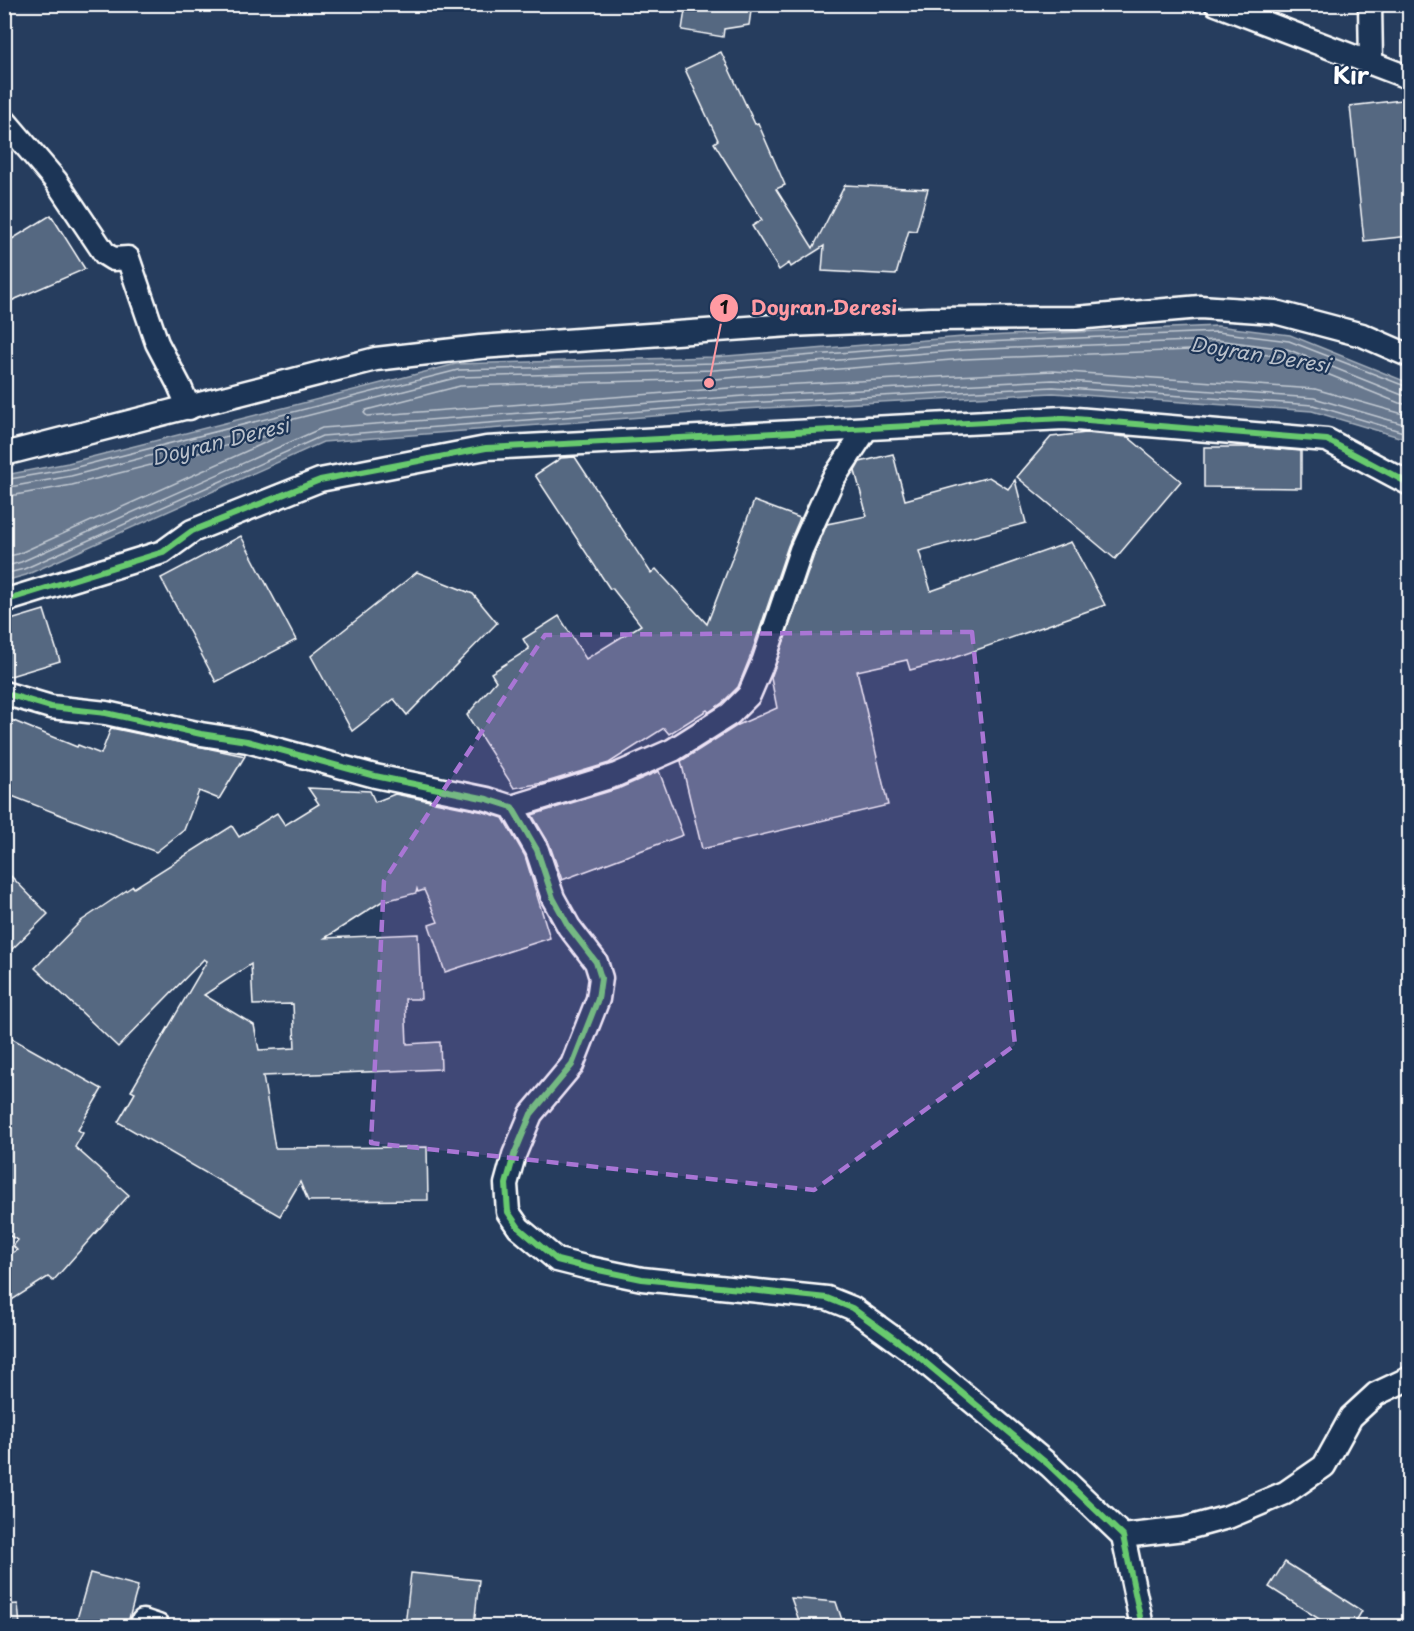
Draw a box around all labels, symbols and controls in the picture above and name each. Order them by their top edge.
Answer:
district label: Kır [1333,56,1370,92]
callout: Doyran Deresi [709,289,909,327]
text: Doyran Deresi [751,292,897,322]
text: 1 [720,293,729,320]
water label: Doyran Deresi [1188,328,1335,380]
water label: Doyran Deresi [148,409,295,473]

